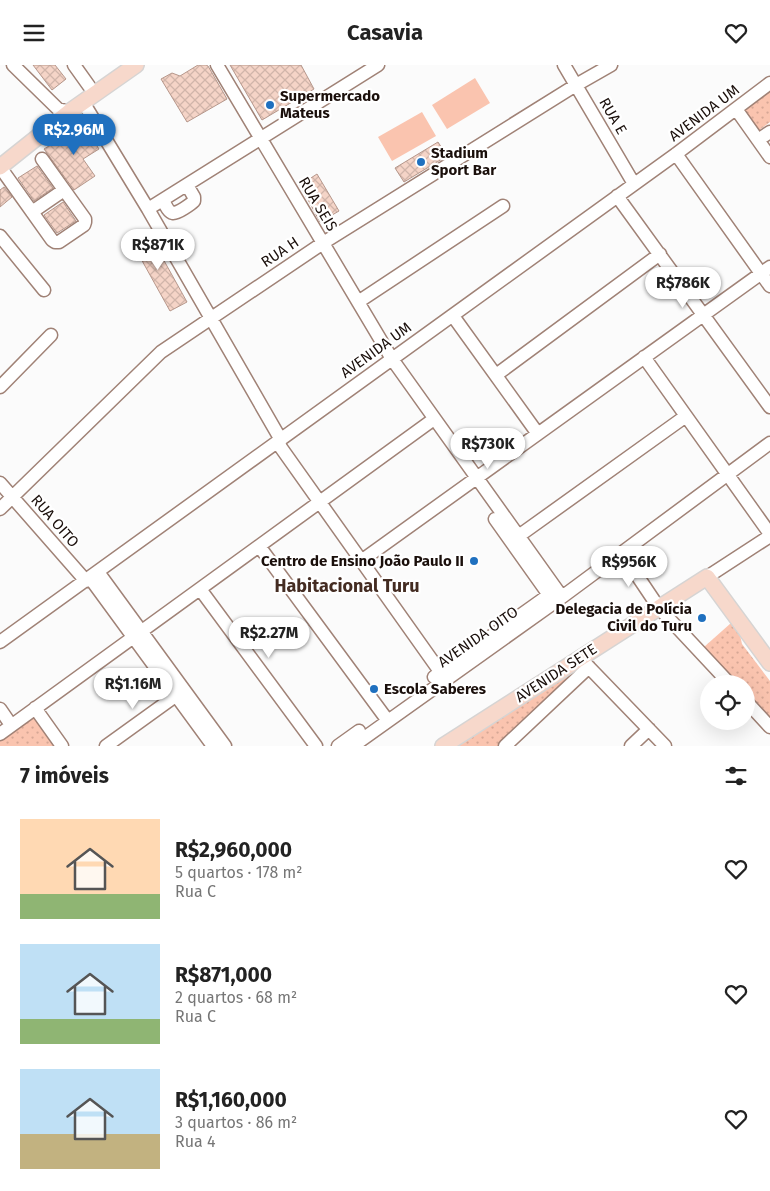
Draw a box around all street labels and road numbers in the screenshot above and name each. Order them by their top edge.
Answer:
street label: AVENIDA UM [665,81,743,145]
street label: RUA E [595,94,631,138]
street label: RUA SEIS [295,174,341,234]
street label: RUA H [258,233,302,271]
street label: AVENIDA UM [337,318,415,382]
street label: RUA OITO [27,491,83,551]
street label: AVENIDA OITO [434,603,522,671]
street label: AVENIDA SETE [512,640,600,706]

